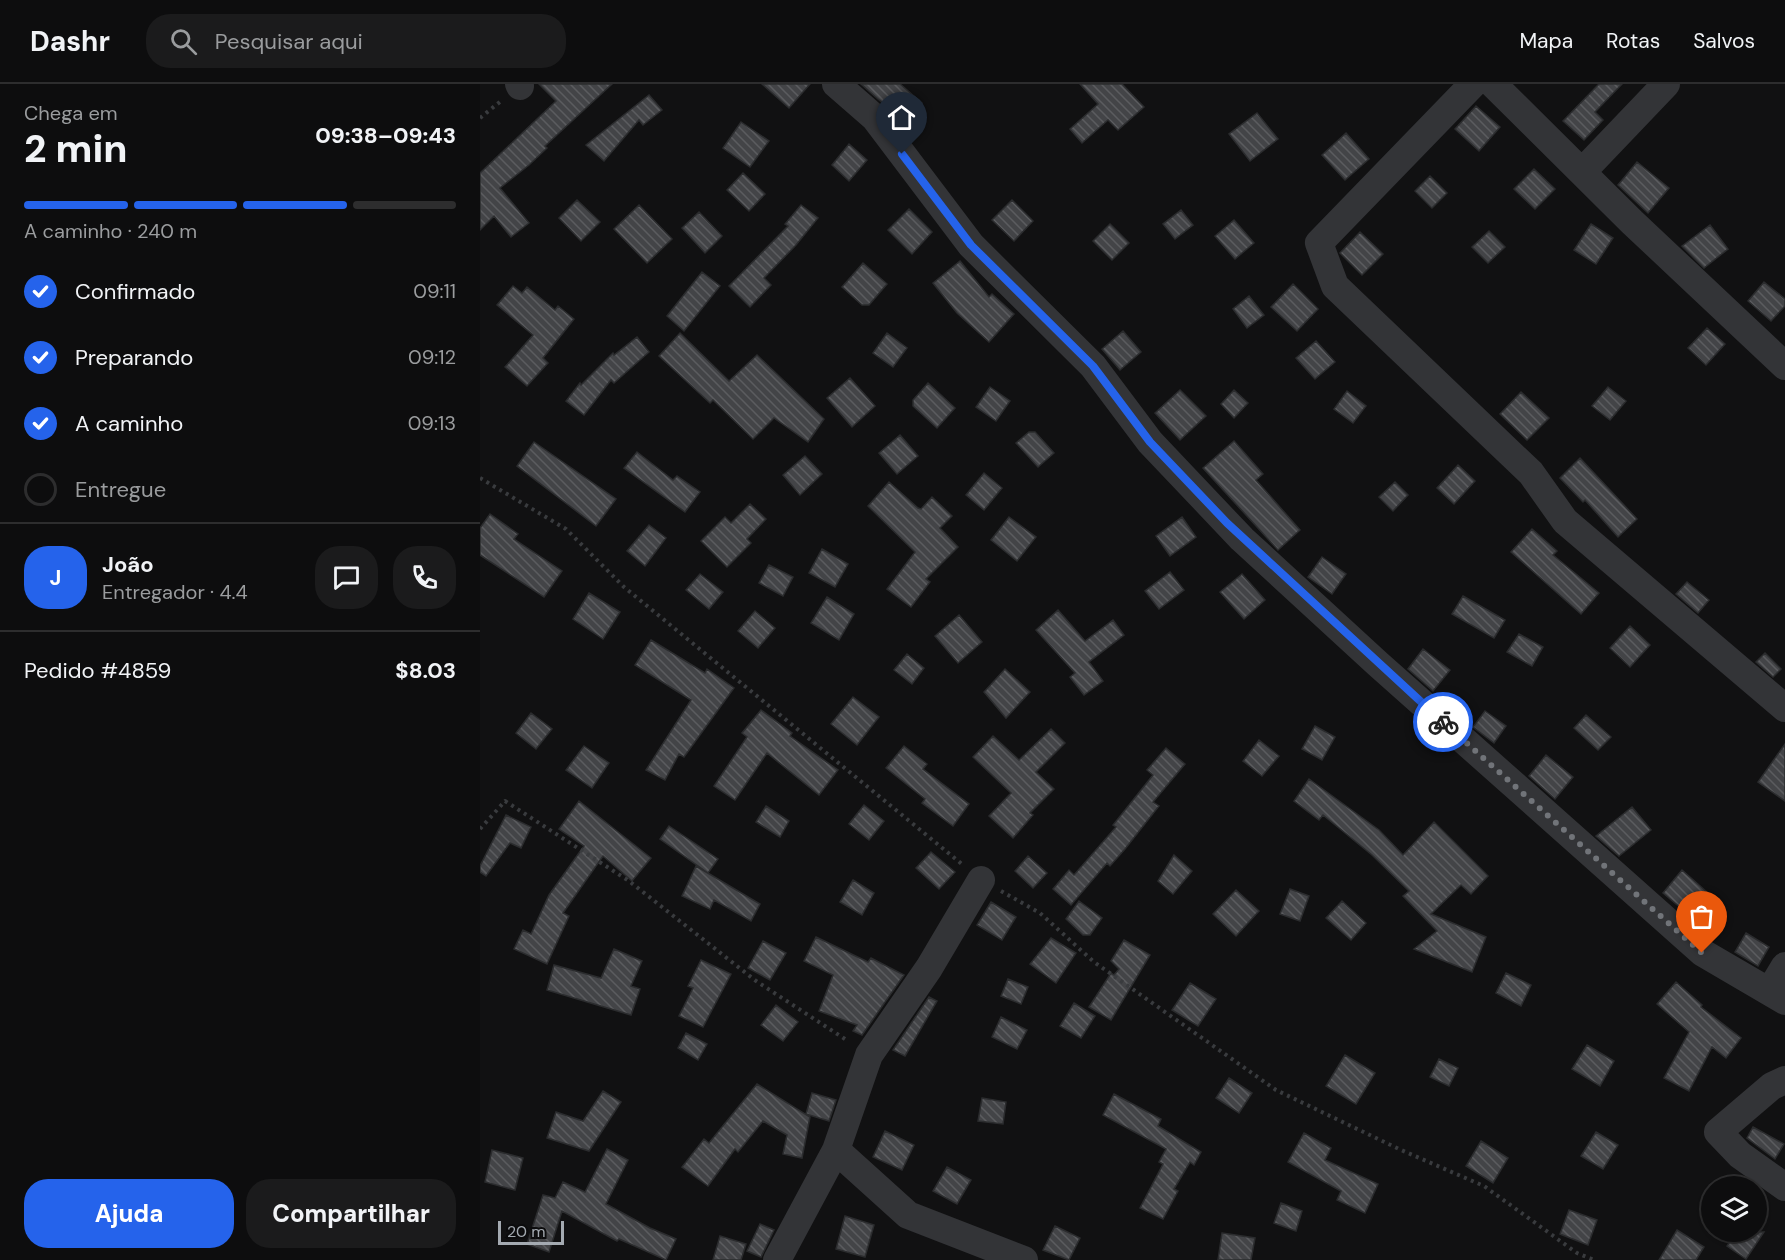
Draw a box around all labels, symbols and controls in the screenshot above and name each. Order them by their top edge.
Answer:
search box [146,14,566,68]
text: Dashr [30,23,110,60]
icon: search [167,25,200,58]
text: Pesquisar aqui [215,27,363,56]
text: Mapa [1519,27,1573,55]
text: Rotas [1606,27,1660,55]
text: Salvos [1693,27,1755,55]
pin [876,92,927,154]
text: Chega em [24,100,118,126]
icon: home [885,101,918,134]
text: 09:38–09:43 [315,121,456,150]
text: 2 min [24,123,128,174]
text: A caminho · 240 m [24,218,197,244]
icon: check [24,275,57,308]
text: Confirmado [75,277,195,306]
text: 09:11 [413,278,456,304]
icon: check [24,341,57,374]
text: Preparando [75,343,193,372]
text: 09:12 [408,344,456,370]
icon: check [24,407,57,440]
text: A caminho [75,409,183,438]
text: 09:13 [408,410,456,436]
text: Entregue [75,475,166,504]
button: chat [315,546,378,609]
button: phone [393,546,456,609]
text: João [102,550,154,579]
text: J [50,563,61,592]
text: Entregador · 4.4 [102,579,248,605]
text: Pedido #4859 [24,656,171,685]
text: $8.03 [395,656,456,685]
courier [1413,692,1473,752]
icon: bike [1427,706,1460,739]
pin [1676,891,1727,953]
icon: bag [1685,900,1718,933]
map controls [1701,1176,1767,1242]
button: layers [1701,1176,1767,1242]
button: Ajuda [24,1179,234,1248]
button: Compartilhar [246,1179,456,1248]
scale bar [498,1218,564,1246]
text: 20 m [507,1221,546,1242]

